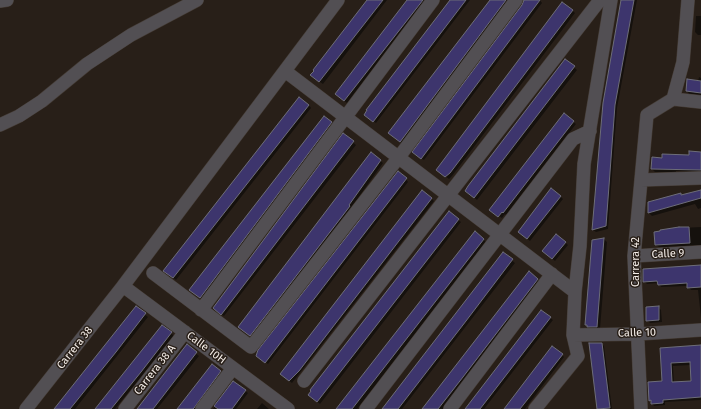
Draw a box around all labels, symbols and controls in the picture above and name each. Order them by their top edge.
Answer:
street label: Carrera 42 [629,237,643,287]
street label: Calle 9 [651,247,685,261]
street label: Carrera 38 [54,324,96,372]
street label: Calle 10 [618,326,656,340]
street label: Calle 10H [184,329,228,367]
street label: Carrera 38 A [131,342,179,398]

